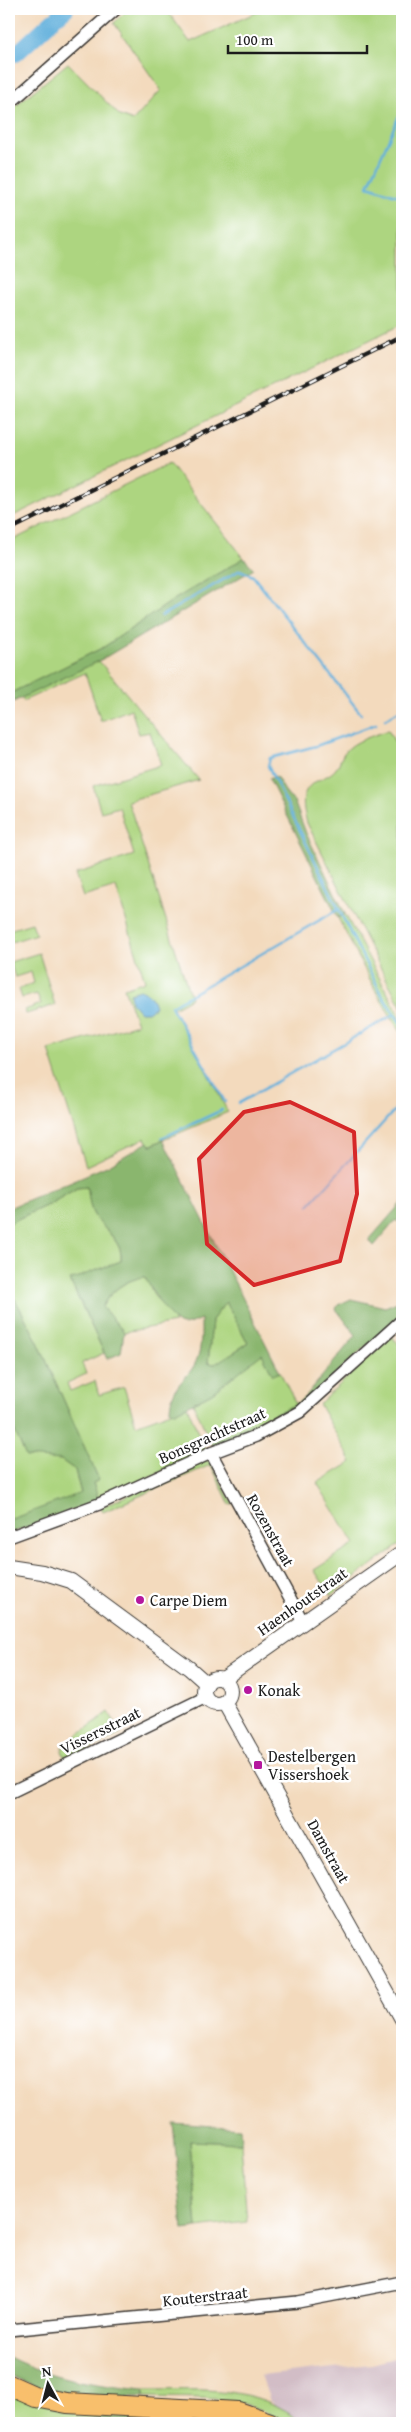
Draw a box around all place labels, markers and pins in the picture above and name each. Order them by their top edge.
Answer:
place label: Carpe Diem [150,1588,227,1612]
marker: Carpe Diem [134,1594,146,1606]
place label: Konak [258,1678,301,1702]
marker: Konak [242,1684,254,1696]
place label: Destelbergen Vissershoek [268,1744,356,1786]
marker: Destelbergen Vissershoek [252,1759,264,1771]

